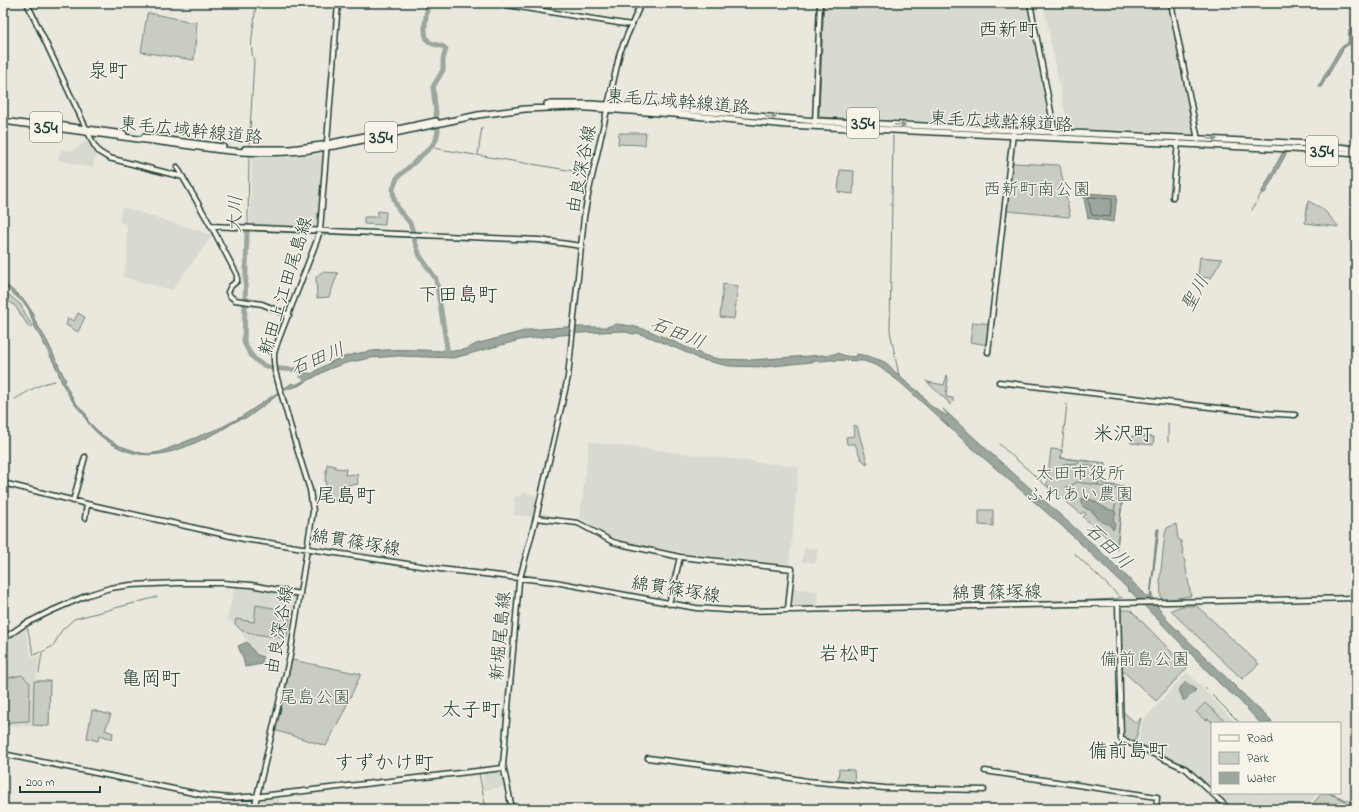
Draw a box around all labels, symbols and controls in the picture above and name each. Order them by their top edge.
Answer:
district label: 西新町 [978,17,1038,46]
district label: 泉町 [88,58,128,87]
street label: 東毛広域幹線道路 [605,84,751,122]
street label: 東毛広域幹線道路 [928,106,1073,140]
road number: 354 [847,108,879,138]
road number: 354 [30,112,62,142]
street label: 東毛広域幹線道路 [118,112,264,152]
one-way arrow [765,114,777,121]
one-way arrow [894,121,906,128]
road number: 354 [365,122,397,152]
street label: 由良深谷線 [562,123,604,216]
one-way arrow [1206,136,1218,143]
road number: 354 [1306,136,1338,166]
park label: 西新町南公園 [983,178,1091,204]
water label: 大川 [222,195,251,234]
street label: 新田上江田尾島線 [253,214,320,359]
water label: 聖川 [1175,271,1217,317]
district label: 下田島町 [418,282,498,311]
water label: 石田川 [646,311,709,358]
water label: 石田川 [286,337,349,384]
district label: 米沢町 [1093,421,1153,450]
park label: 太田市役所 ふれあい農園 [1026,462,1134,509]
district label: 尾島町 [316,483,376,512]
water label: 石田川 [1077,517,1137,576]
street label: 綿貫篠塚線 [309,524,402,564]
street label: 綿貫篠塚線 [629,571,722,611]
street label: 綿貫篠塚線 [952,580,1042,608]
street label: 由良深谷線 [260,584,302,677]
street label: 新堀尾島線 [485,590,519,682]
district label: 岩松町 [819,641,879,670]
park label: 備前島公園 [1100,648,1190,674]
district label: 亀岡町 [121,666,181,695]
park label: 尾島公園 [279,686,351,712]
district label: 太子町 [441,697,501,726]
legend [1211,722,1341,794]
text: Road [1247,730,1273,748]
district label: 備前島町 [1088,738,1168,767]
district label: すずかけ町 [334,750,434,779]
text: Park [1247,750,1269,768]
scale bar [20,768,100,794]
text: Water [1247,770,1276,788]
text: 200 m [26,774,55,792]

